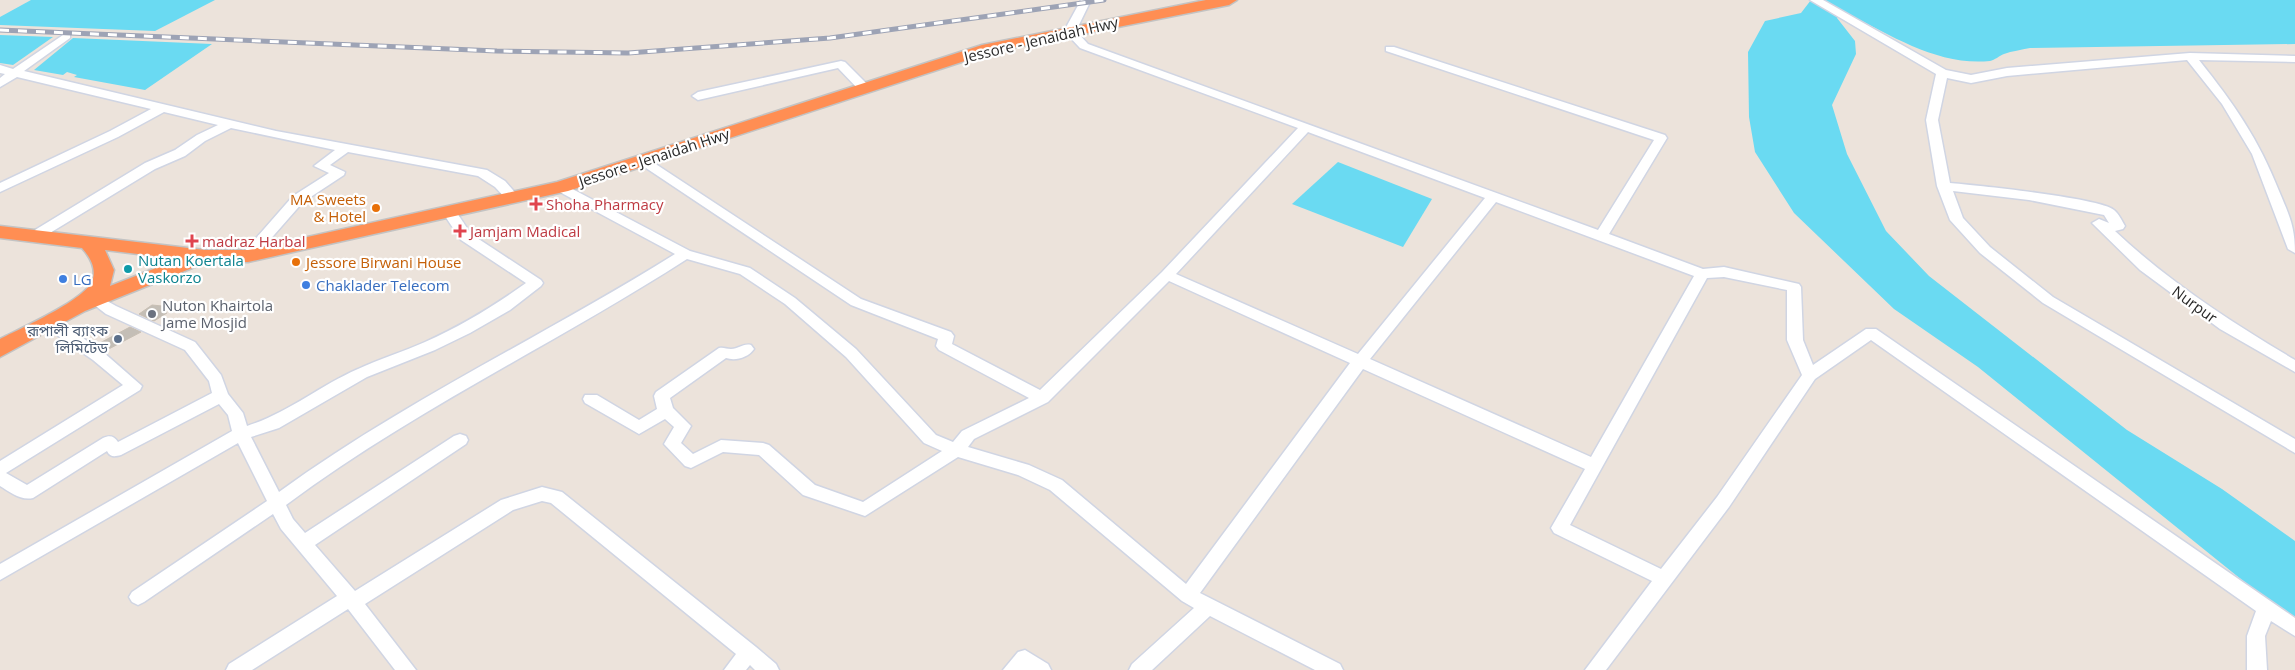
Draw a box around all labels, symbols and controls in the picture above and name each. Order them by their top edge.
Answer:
street label: Jessore - Jenaidah Hwy [960,11,1120,67]
street label: Jessore - Jenaidah Hwy [574,123,732,191]
place label: MA Sweets & Hotel [290,189,366,226]
place label: Shoha Pharmacy [546,194,664,214]
marker: Shoha Pharmacy [530,198,542,210]
marker: MA Sweets & Hotel [370,202,382,214]
place label: Jamjam Madical [468,221,580,241]
marker: Jamjam Madical [454,225,466,237]
place label: madraz Harbal [202,231,306,251]
marker: madraz Harbal [186,235,198,247]
place label: Nutan Koertala Vaskorzo [138,250,244,287]
place label: Jessore Birwani House [304,252,462,272]
marker: Jessore Birwani House [290,256,302,268]
marker: Nutan Koertala Vaskorzo [122,263,134,275]
place label: LG [73,269,92,289]
marker: LG [57,273,69,285]
place label: Chaklader Telecom [316,275,450,295]
marker: Chaklader Telecom [300,279,312,291]
street label: Nurpur [2168,281,2222,327]
place label: Nuton Khairtola Jame Mosjid [160,295,273,332]
marker: Nuton Khairtola Jame Mosjid [146,308,158,320]
place label: রূপালী ব্যাংক লিমিটেড [26,320,109,357]
marker: রূপালী ব্যাংক লিমিটেড [112,333,124,345]

